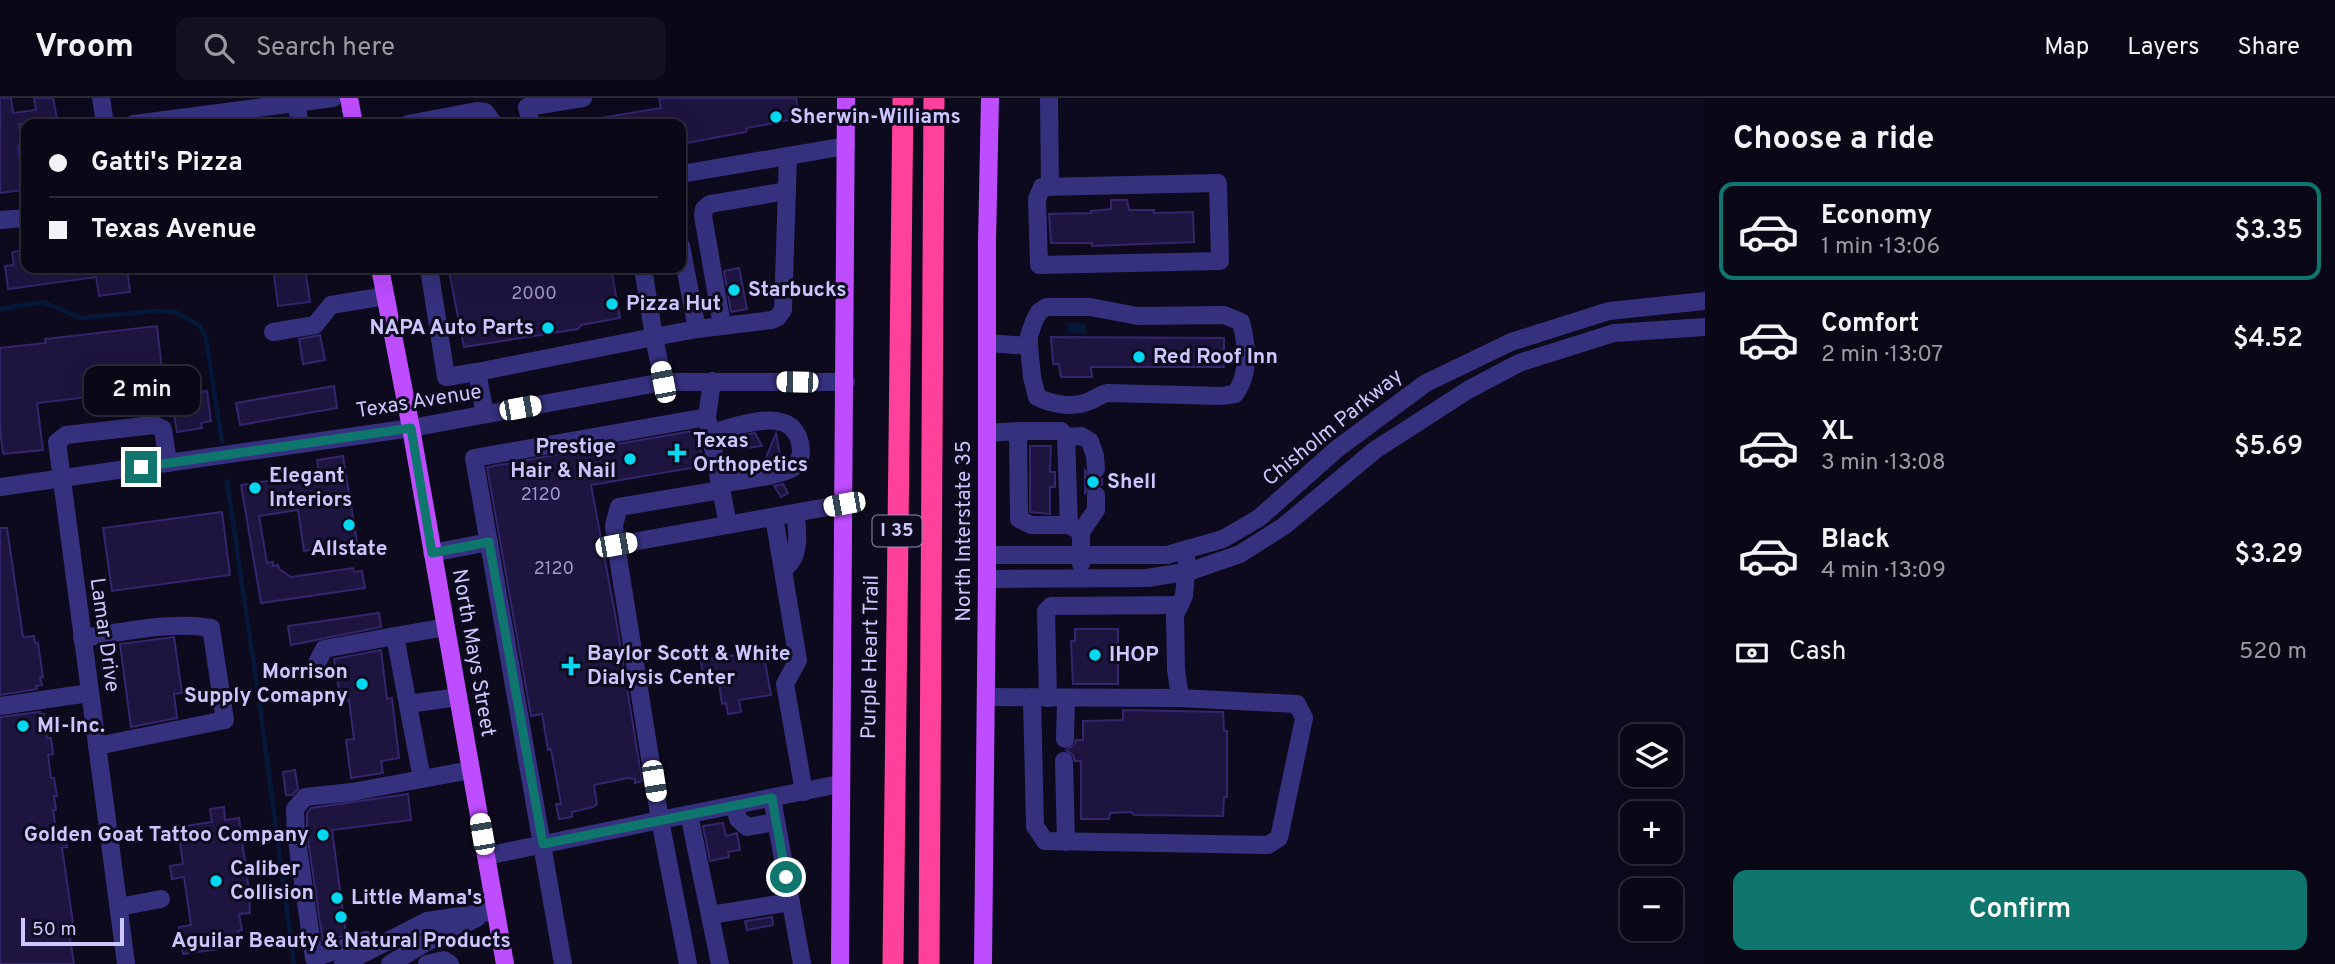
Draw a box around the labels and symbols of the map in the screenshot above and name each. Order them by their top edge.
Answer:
place label: Sherwin-Williams [790,104,961,131]
marker: Sherwin-Williams [768,109,784,125]
place label: Starbucks [748,277,847,304]
marker: Starbucks [726,282,742,298]
house number: 2000 [511,283,557,306]
place label: Pizza Hut [626,291,721,318]
marker: Pizza Hut [604,296,620,312]
place label: NAPA Auto Parts [370,315,534,342]
marker: NAPA Auto Parts [540,320,556,336]
place label: Red Roof Inn [1153,344,1278,371]
marker: Red Roof Inn [1131,349,1147,365]
car [649,359,678,405]
street label: Chisholm Parkway [1257,363,1409,493]
callout: 2 min [83,366,199,414]
car [776,371,819,393]
street label: Texas Avenue [354,379,484,425]
car [498,394,543,422]
place label: Texas Orthopetics [693,428,808,479]
place label: Prestige Hair & Nail [510,434,616,485]
street label: North Interstate 35 [951,440,978,622]
marker: Texas Orthopetics [667,443,687,463]
route end [125,451,157,483]
marker: Prestige Hair & Nail [622,451,638,467]
place label: Elegant Interiors [269,463,352,514]
place label: Shell [1107,469,1156,496]
marker: Shell [1085,474,1101,490]
marker: Elegant Interiors [247,480,263,496]
house number: 2120 [521,484,561,507]
car [822,490,867,518]
road number: I 35 [872,516,922,546]
marker: Allstate [341,517,357,533]
car [594,531,639,559]
place label: Allstate [311,536,387,563]
house number: 2120 [534,558,574,581]
street label: North Mays Street [445,567,501,739]
street label: Purple Heart Trail [856,575,886,739]
street label: Lamar Drive [83,576,125,694]
place label: Baylor Scott & White Dialysis Center [587,641,791,692]
place label: IHOP [1109,642,1159,669]
marker: IHOP [1087,647,1103,663]
marker: Baylor Scott & White Dialysis Center [561,656,581,676]
place label: Morrison Supply Comapny [184,659,348,710]
marker: Morrison Supply Comapny [354,676,370,692]
place label: MI-Inc. [37,713,105,740]
marker: MI-Inc. [15,718,31,734]
car [641,759,668,803]
car [469,811,496,857]
place label: Golden Goat Tattoo Company [24,822,309,849]
marker: Golden Goat Tattoo Company [315,827,331,843]
place label: Caliber Collision [230,856,314,907]
route start [770,861,802,893]
marker: Caliber Collision [208,873,224,889]
place label: Little Mama's [351,885,483,912]
marker: Little Mama's [329,890,345,906]
marker: Aguilar Beauty & Natural Products [333,909,349,925]
scale bar [21,915,124,947]
place label: Aguilar Beauty & Natural Products [171,928,511,955]

